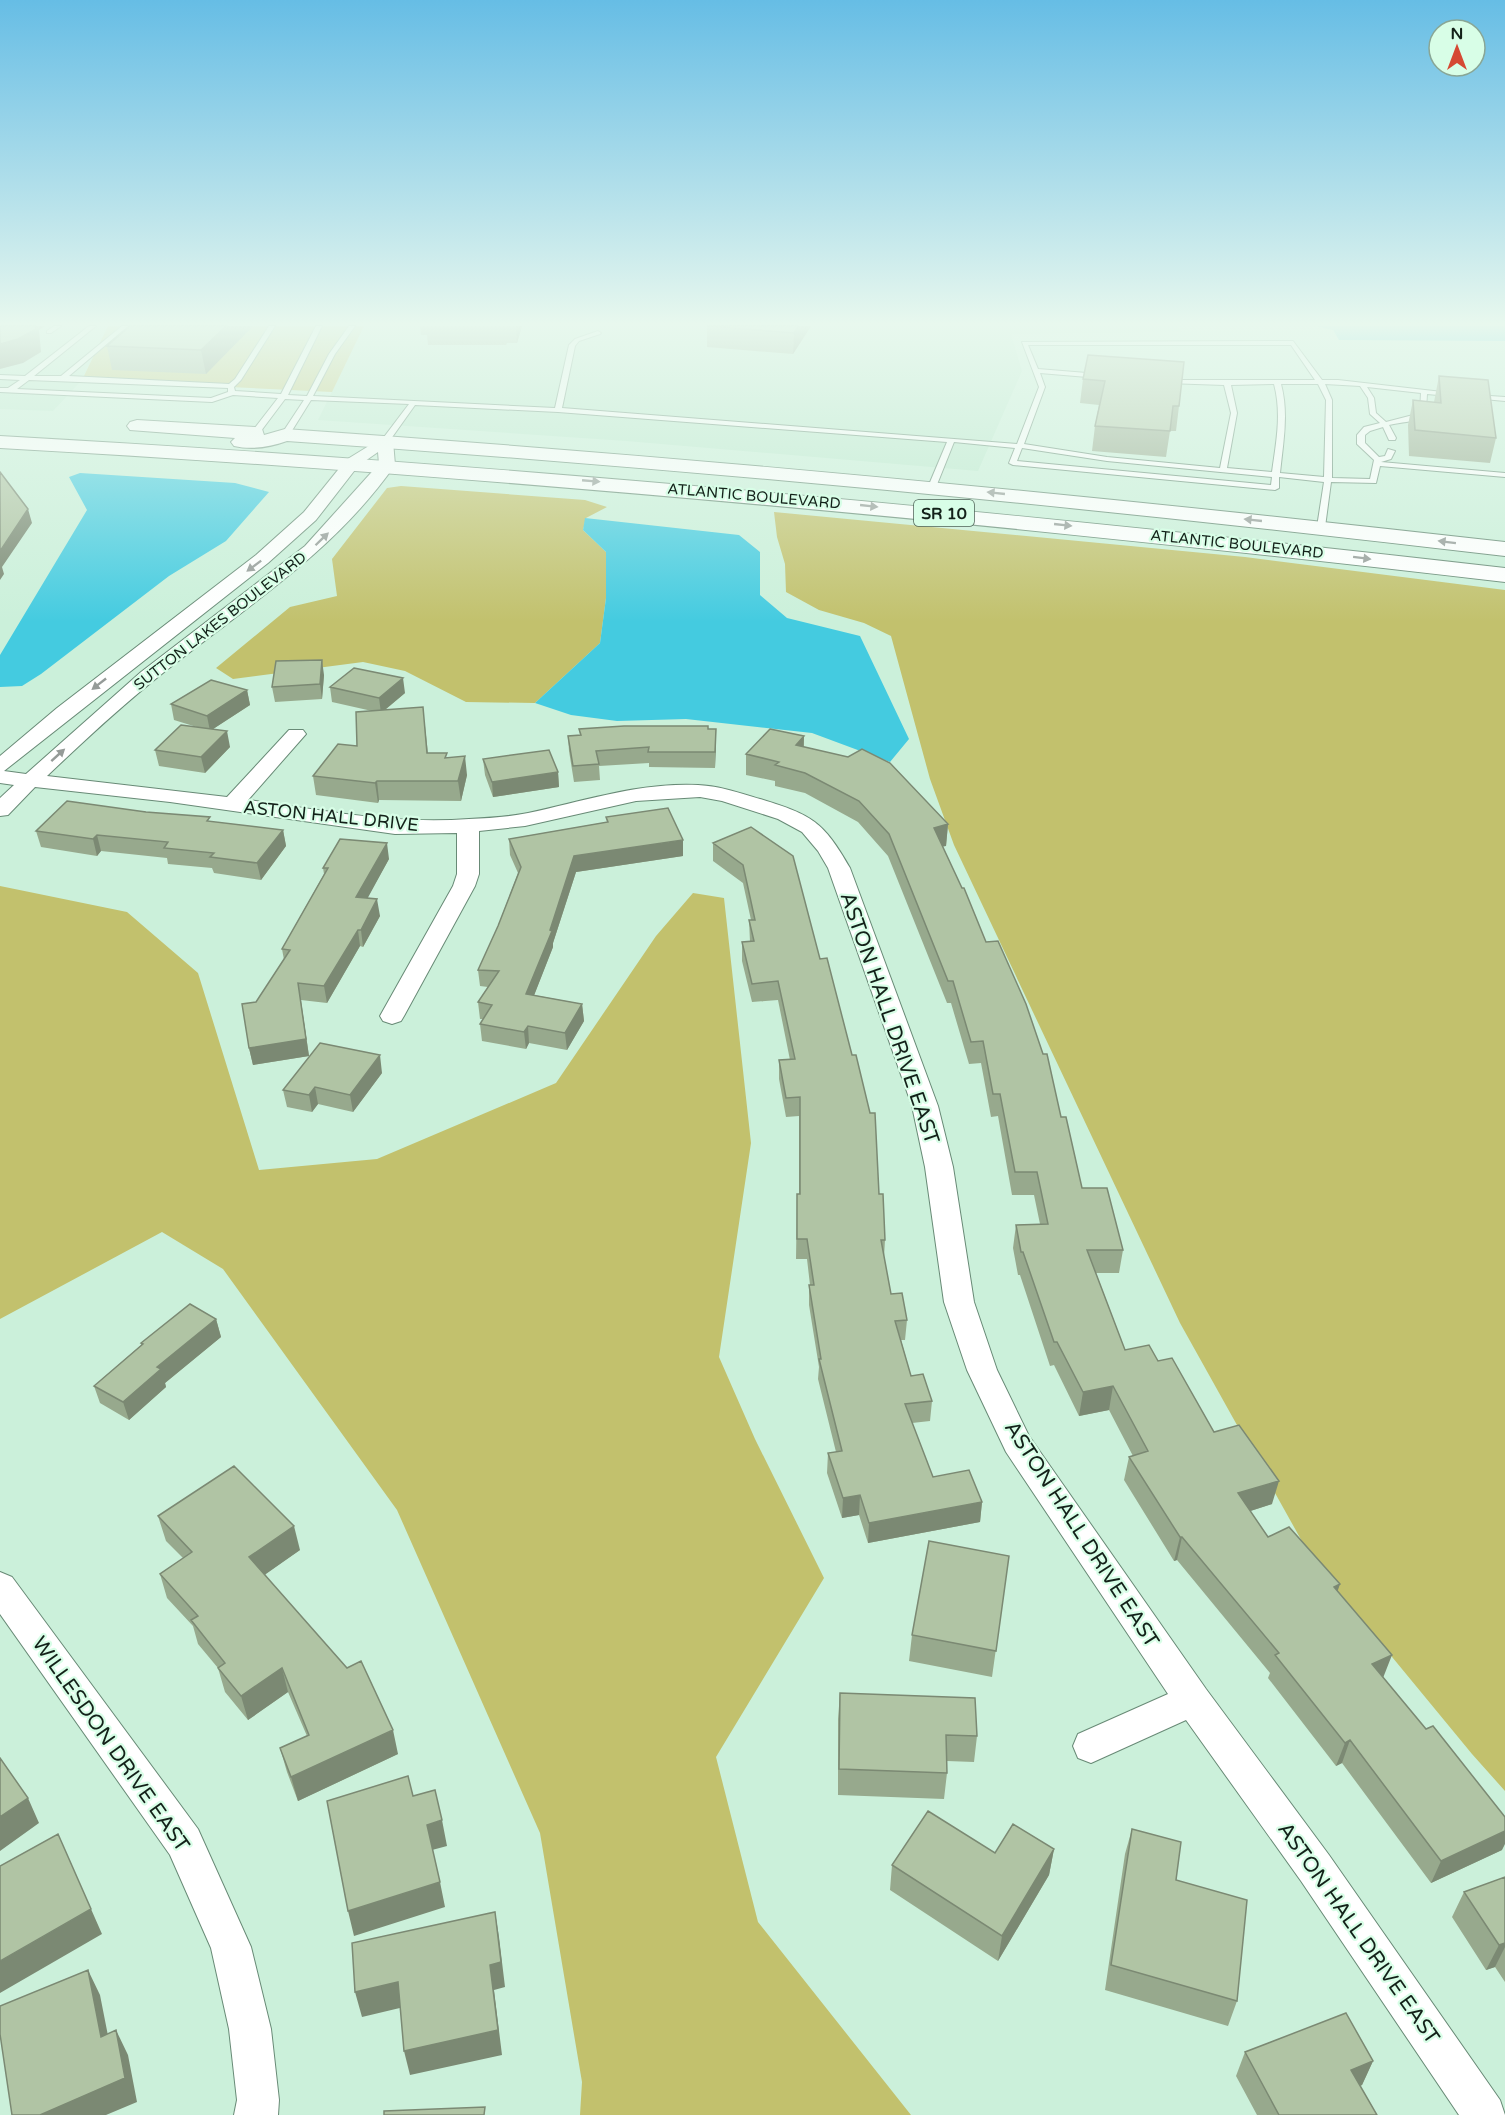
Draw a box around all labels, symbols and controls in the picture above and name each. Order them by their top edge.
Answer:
north arrow [1427,18,1487,78]
text: N [1451,24,1463,44]
one-way arrow [582,477,601,486]
street label: ATLANTIC BOULEVARD [667,479,841,513]
one-way arrow [987,489,1006,498]
road number: SR 10 [914,500,974,526]
one-way arrow [860,501,879,511]
one-way arrow [1244,515,1263,525]
one-way arrow [1054,521,1073,530]
street label: ATLANTIC BOULEVARD [1150,526,1324,562]
one-way arrow [315,532,329,546]
one-way arrow [1437,537,1456,547]
street label: SUTTON LAKES BOULEVARD [130,548,310,694]
one-way arrow [1352,553,1371,563]
one-way arrow [246,559,262,572]
one-way arrow [92,678,107,690]
one-way arrow [50,749,65,762]
street label: ASTON HALL DRIVE [242,796,420,836]
street label: ASTON HALL DRIVE EAST [835,889,945,1148]
street label: ASTON HALL DRIVE EAST [999,1416,1164,1652]
street label: WILLESDON DRIVE EAST [27,1632,195,1857]
street label: ASTON HALL DRIVE EAST [1272,1818,1445,2049]

